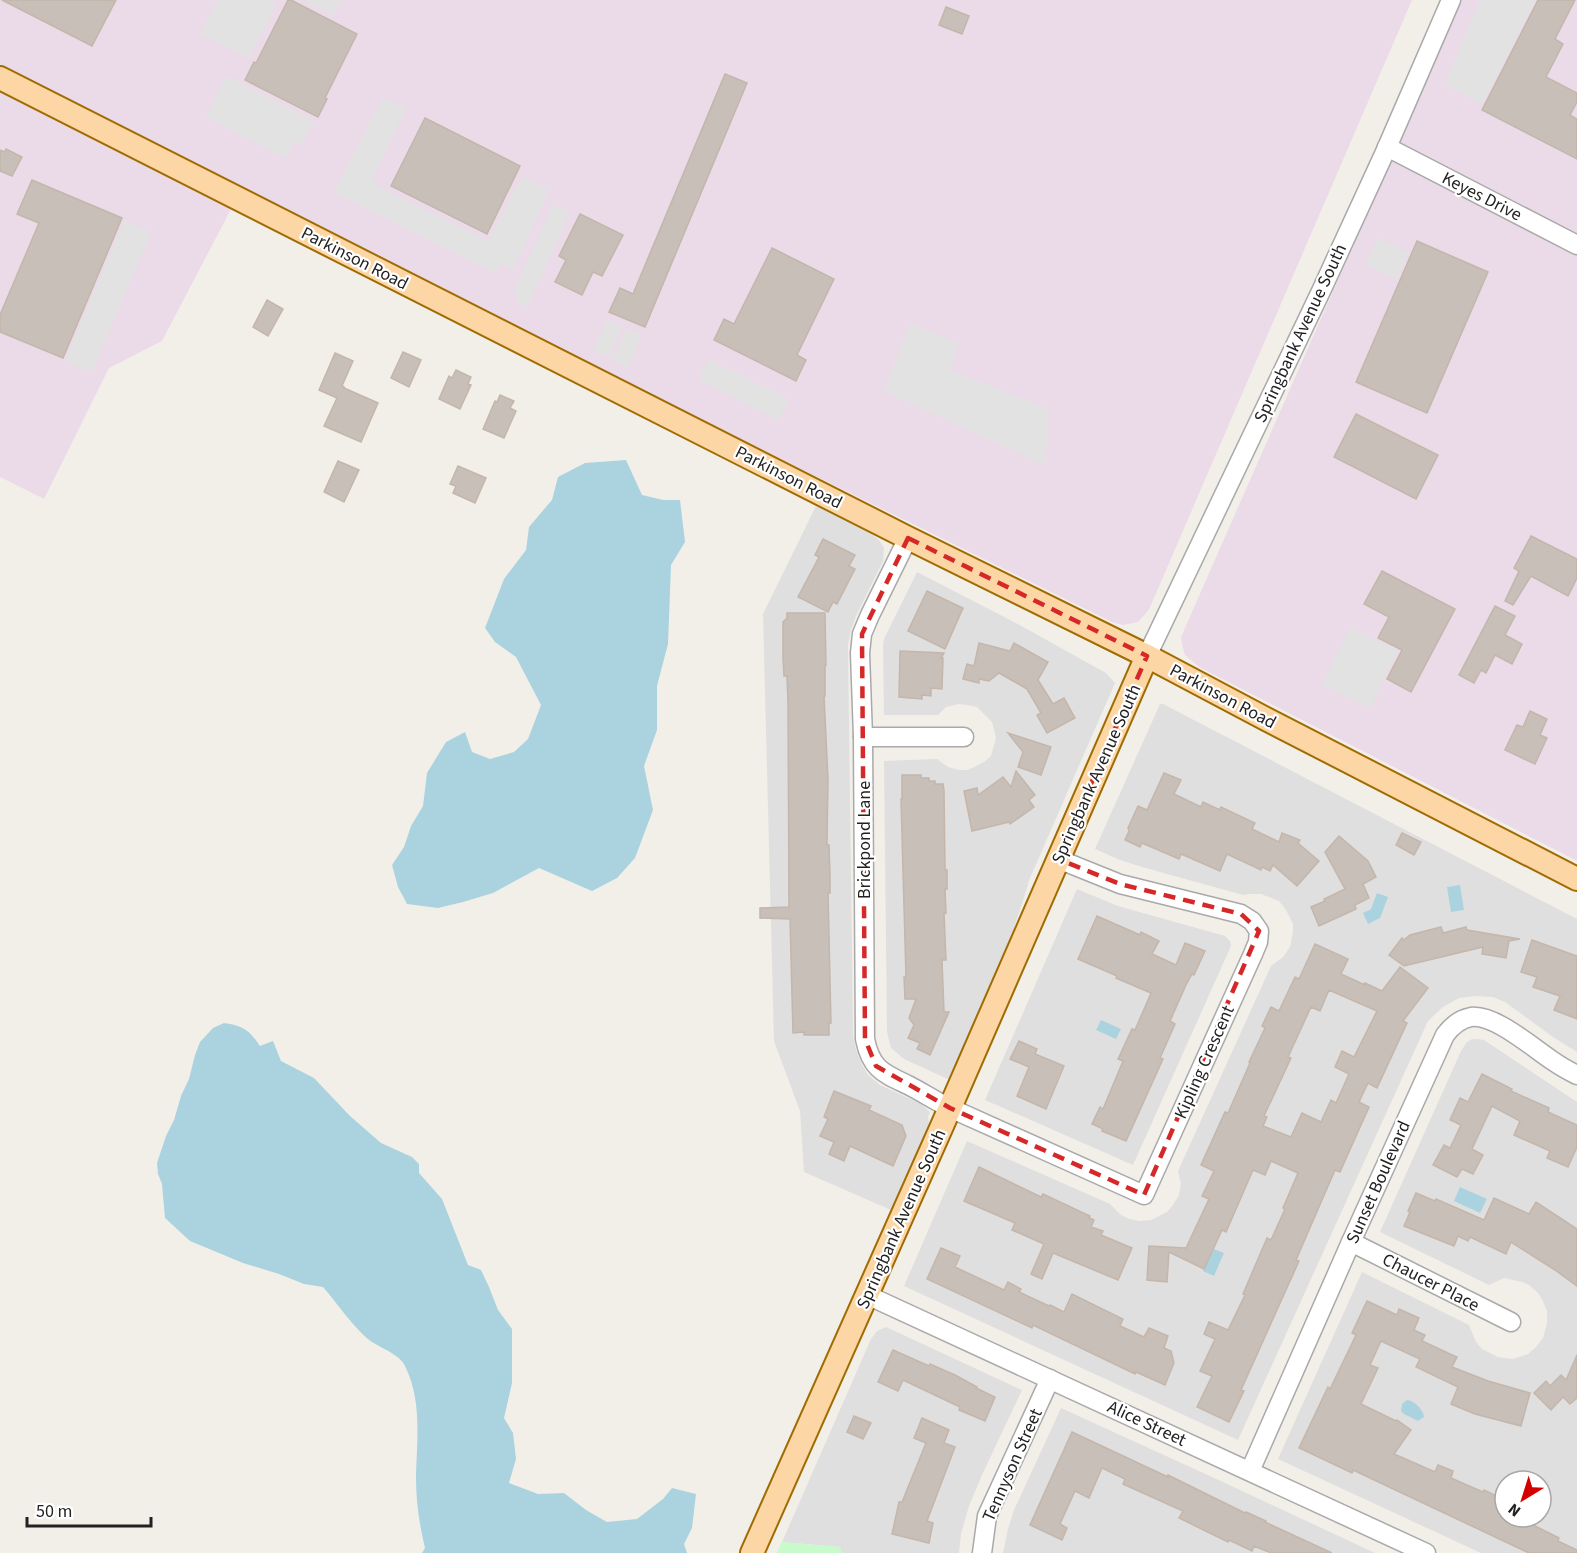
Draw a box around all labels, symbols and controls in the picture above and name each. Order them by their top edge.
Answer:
street label: Keyes Drive [1437,166,1526,227]
street label: Parkinson Road [297,221,413,296]
street label: Springbank Avenue South [1248,240,1353,427]
street label: Parkinson Road [731,440,847,515]
street label: Parkinson Road [1165,658,1280,735]
street label: Springbank Avenue South [1045,680,1147,868]
street label: Brickpond Lane [852,781,877,899]
street label: Kipling Crescent [1168,1001,1241,1123]
street label: Sunset Boulevard [1340,1117,1417,1248]
street label: Springbank Avenue South [850,1125,952,1313]
street label: Chaucer Place [1378,1247,1484,1318]
street label: Alice Street [1103,1394,1190,1453]
street label: Tennyson Street [976,1405,1049,1526]
north arrow [1493,1469,1553,1529]
scale bar [27,1490,152,1528]
text: N [1503,1498,1525,1522]
text: 50 m [36,1499,72,1524]

